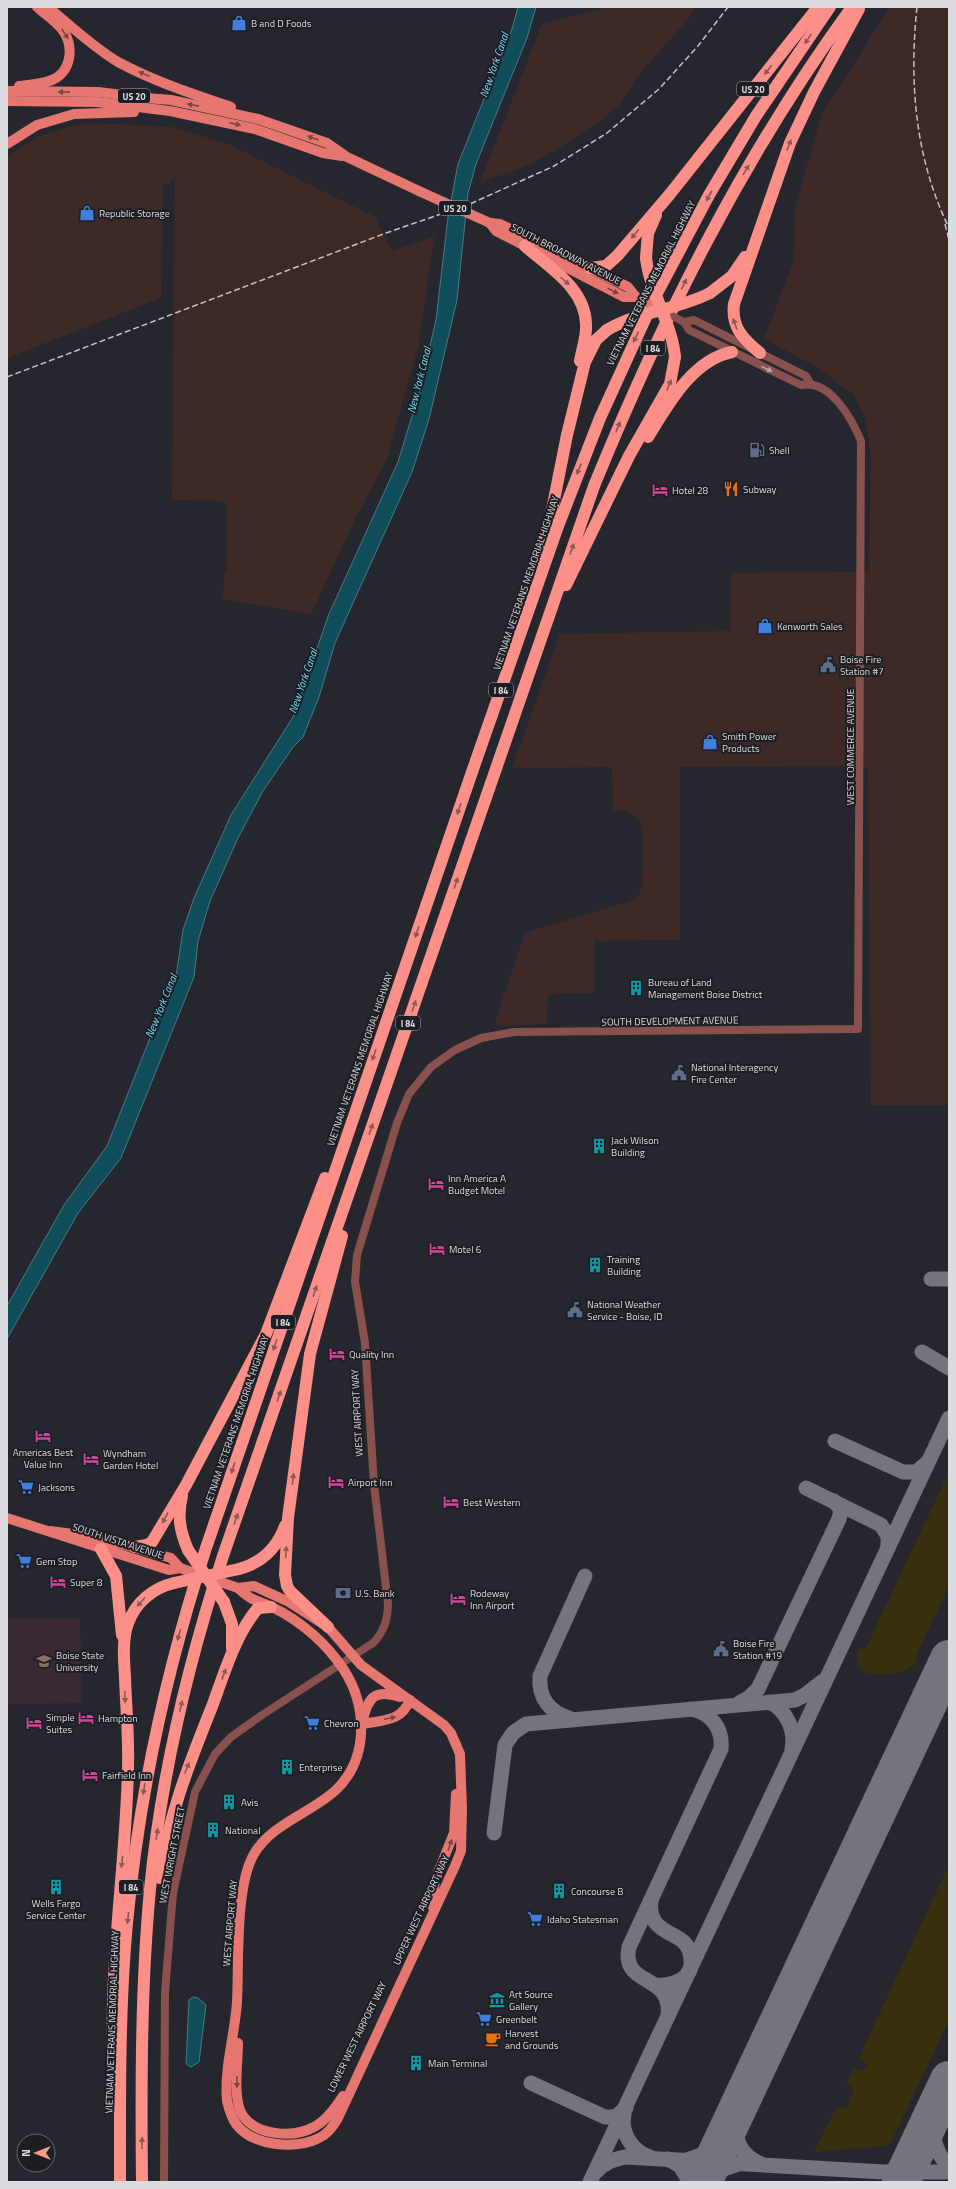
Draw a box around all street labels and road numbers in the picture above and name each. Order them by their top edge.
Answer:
road number: US 20 [737,82,769,96]
road number: US 20 [118,89,150,103]
street label: VIETNAM VETERANS MEMORIAL HIGHWAY [603,197,700,368]
road number: US 20 [439,201,471,215]
street label: SOUTH BROADWAY AVENUE [509,220,624,288]
road number: I 84 [641,341,665,355]
street label: VIETNAM VETERANS MEMORIAL HIGHWAY [489,493,563,672]
road number: I 84 [489,683,513,697]
street label: WEST COMMERCE AVENUE [843,688,858,805]
street label: VIETNAM VETERANS MEMORIAL HIGHWAY [323,969,397,1148]
street label: SOUTH DEVELOPMENT AVENUE [601,1012,739,1030]
road number: I 84 [396,1016,420,1030]
road number: I 84 [271,1315,295,1329]
street label: VIETNAM VETERANS MEMORIAL HIGHWAY [199,1332,273,1511]
street label: WEST AIRPORT WAY [347,1368,367,1457]
street label: SOUTH VISTA AVENUE [70,1519,166,1563]
street label: WEST WRIGHT STREET [155,1805,189,1905]
street label: UPPER WEST AIRPORT WAY [389,1852,453,1967]
street label: WEST AIRPORT WAY [219,1878,241,1967]
road number: I 84 [119,1880,143,1894]
street label: VIETNAM VETERANS MEMORIAL HIGHWAY [101,1930,123,2114]
street label: LOWER WEST AIRPORT WAY [324,1979,391,2095]

